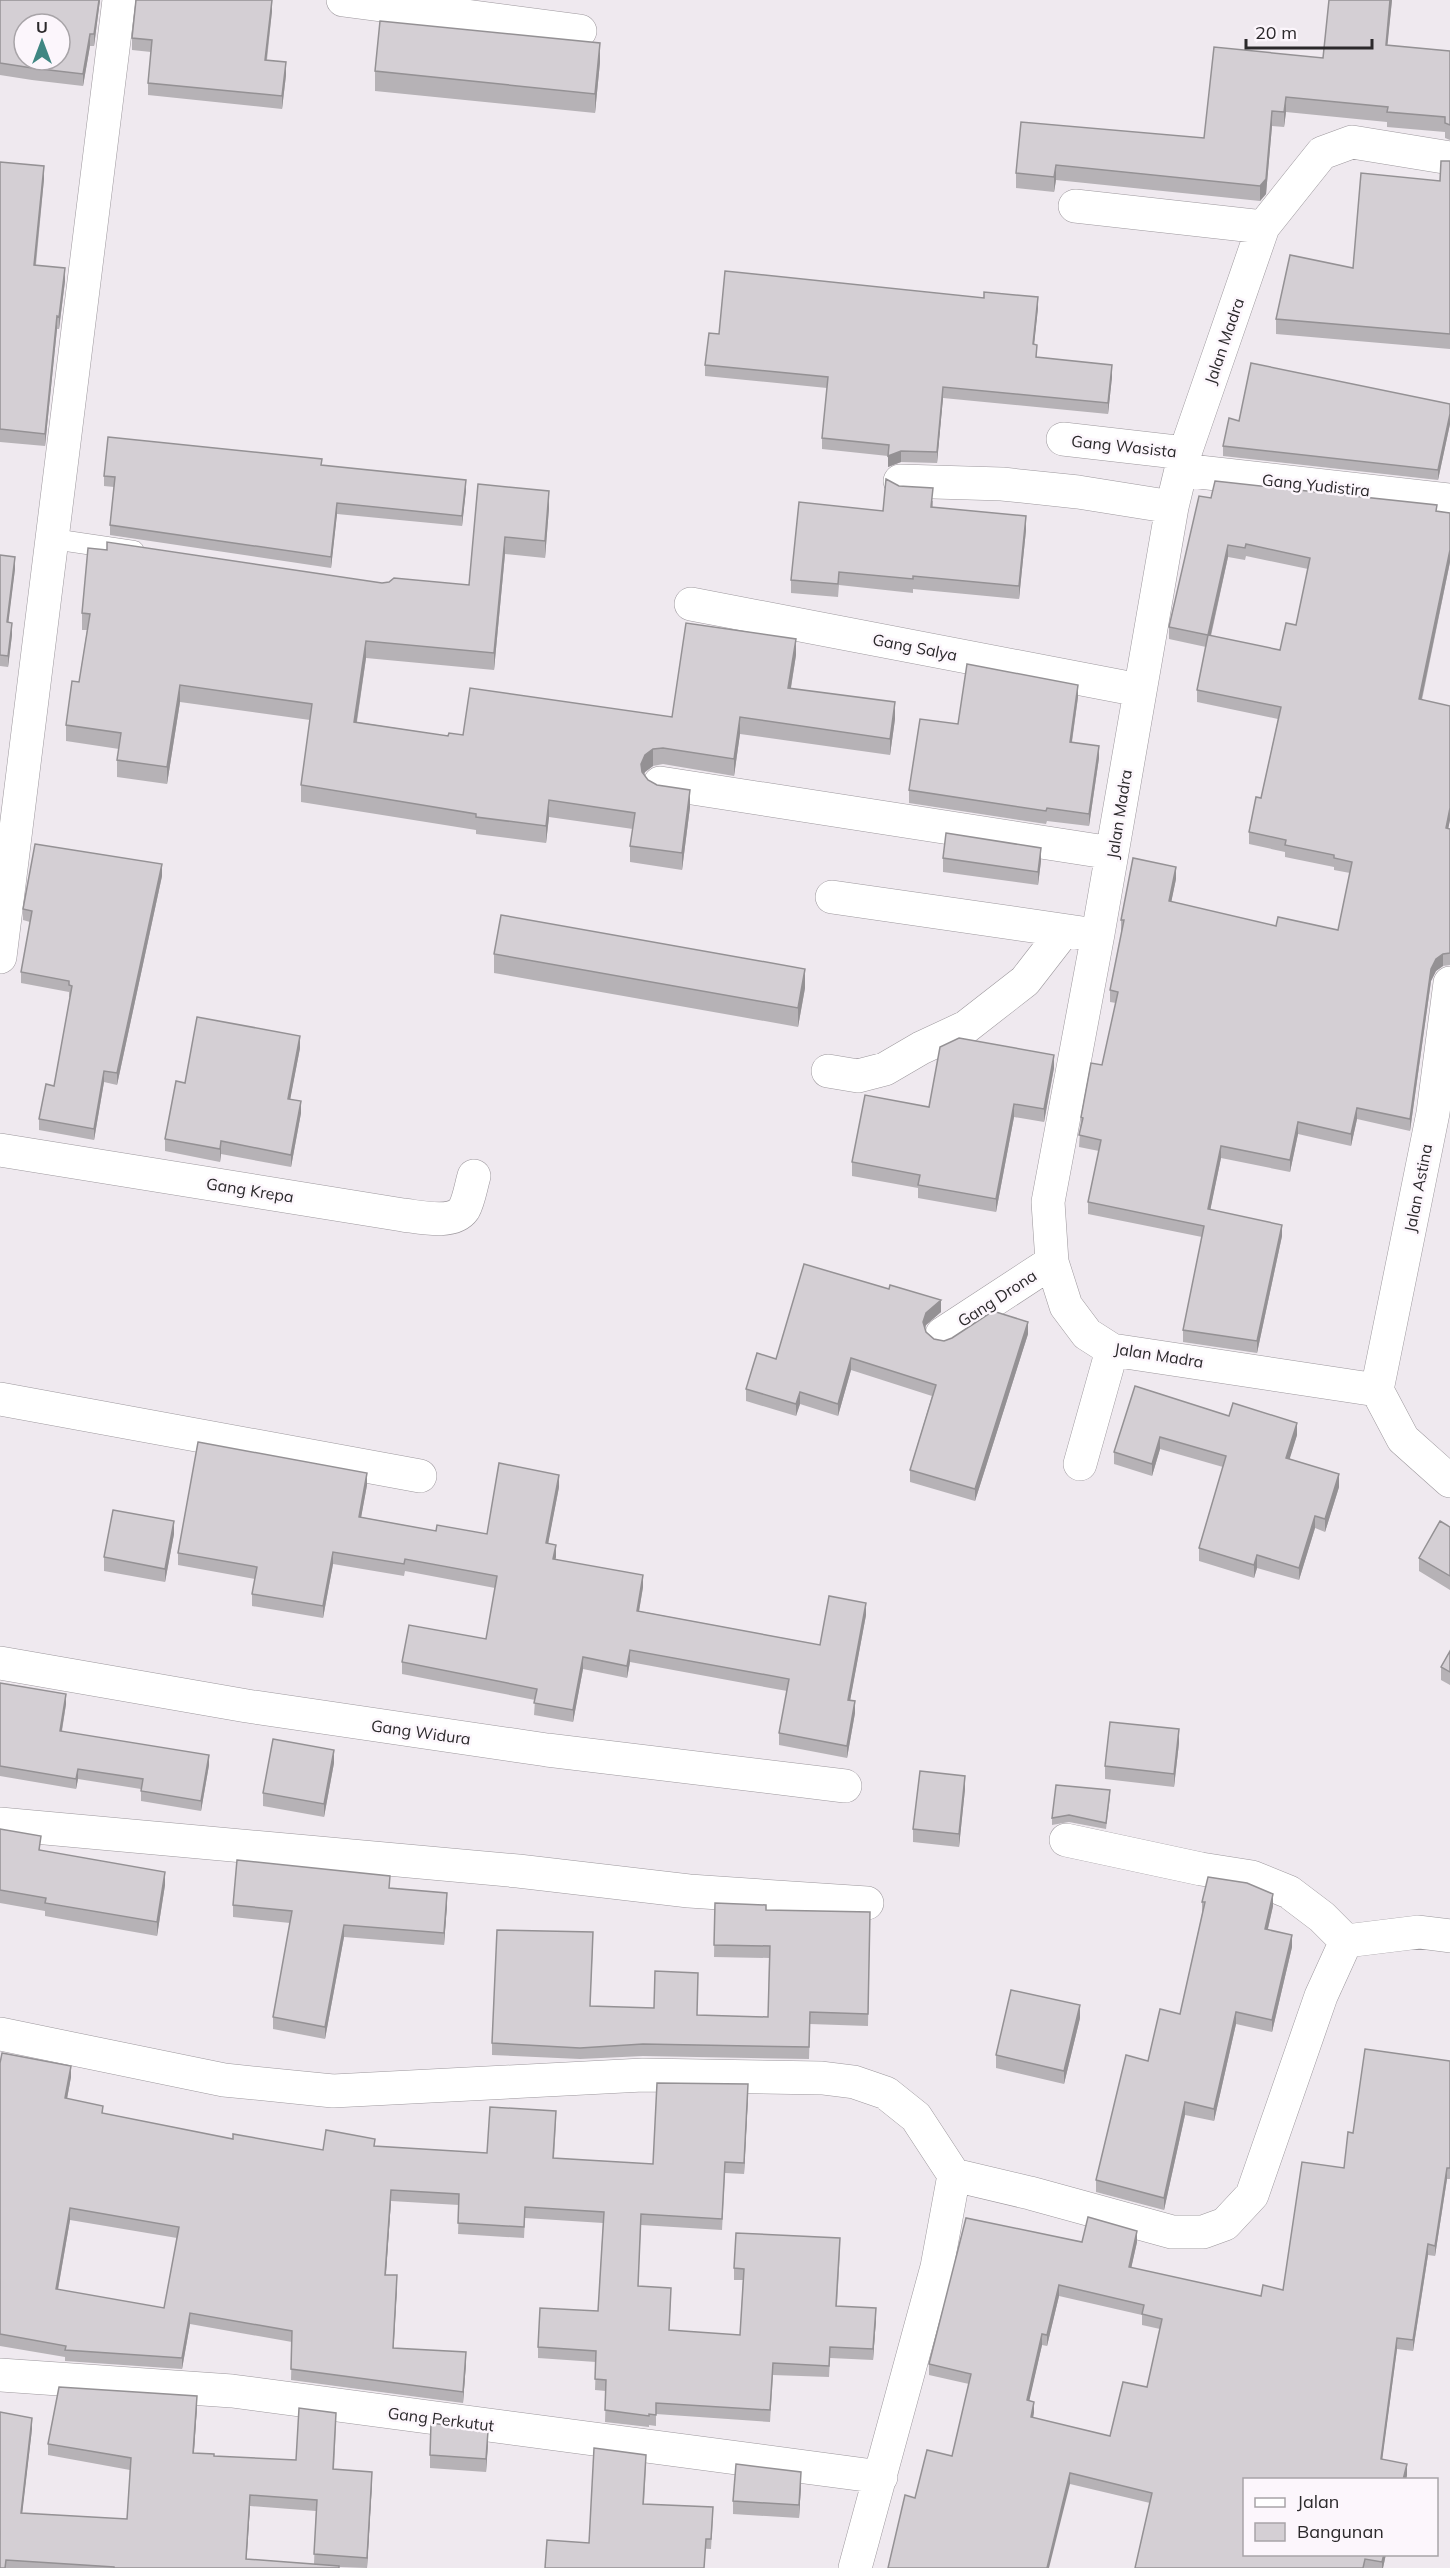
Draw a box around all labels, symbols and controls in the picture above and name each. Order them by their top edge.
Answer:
north arrow [12,12,72,72]
scale bar [1246,12,1372,50]
text: U [36,17,48,37]
text: 20 m [1255,21,1297,44]
street label: Jalan Madra [1200,295,1248,387]
street label: Gang Wasista [1070,431,1178,461]
street label: Gang Yudistira [1261,469,1371,501]
street label: Gang Salya [871,629,959,665]
street label: Jalan Madra [1102,768,1136,860]
street label: Jalan Astina [1400,1142,1436,1234]
street label: Gang Krepa [205,1173,295,1207]
street label: Gang Drona [954,1265,1040,1331]
street label: Jalan Madra [1113,1338,1205,1372]
street label: Gang Widura [370,1715,472,1749]
street label: Gang Perkutut [387,2403,496,2435]
legend [1243,2478,1438,2556]
text: Jalan [1297,2490,1339,2513]
text: Bangunan [1297,2520,1384,2543]

